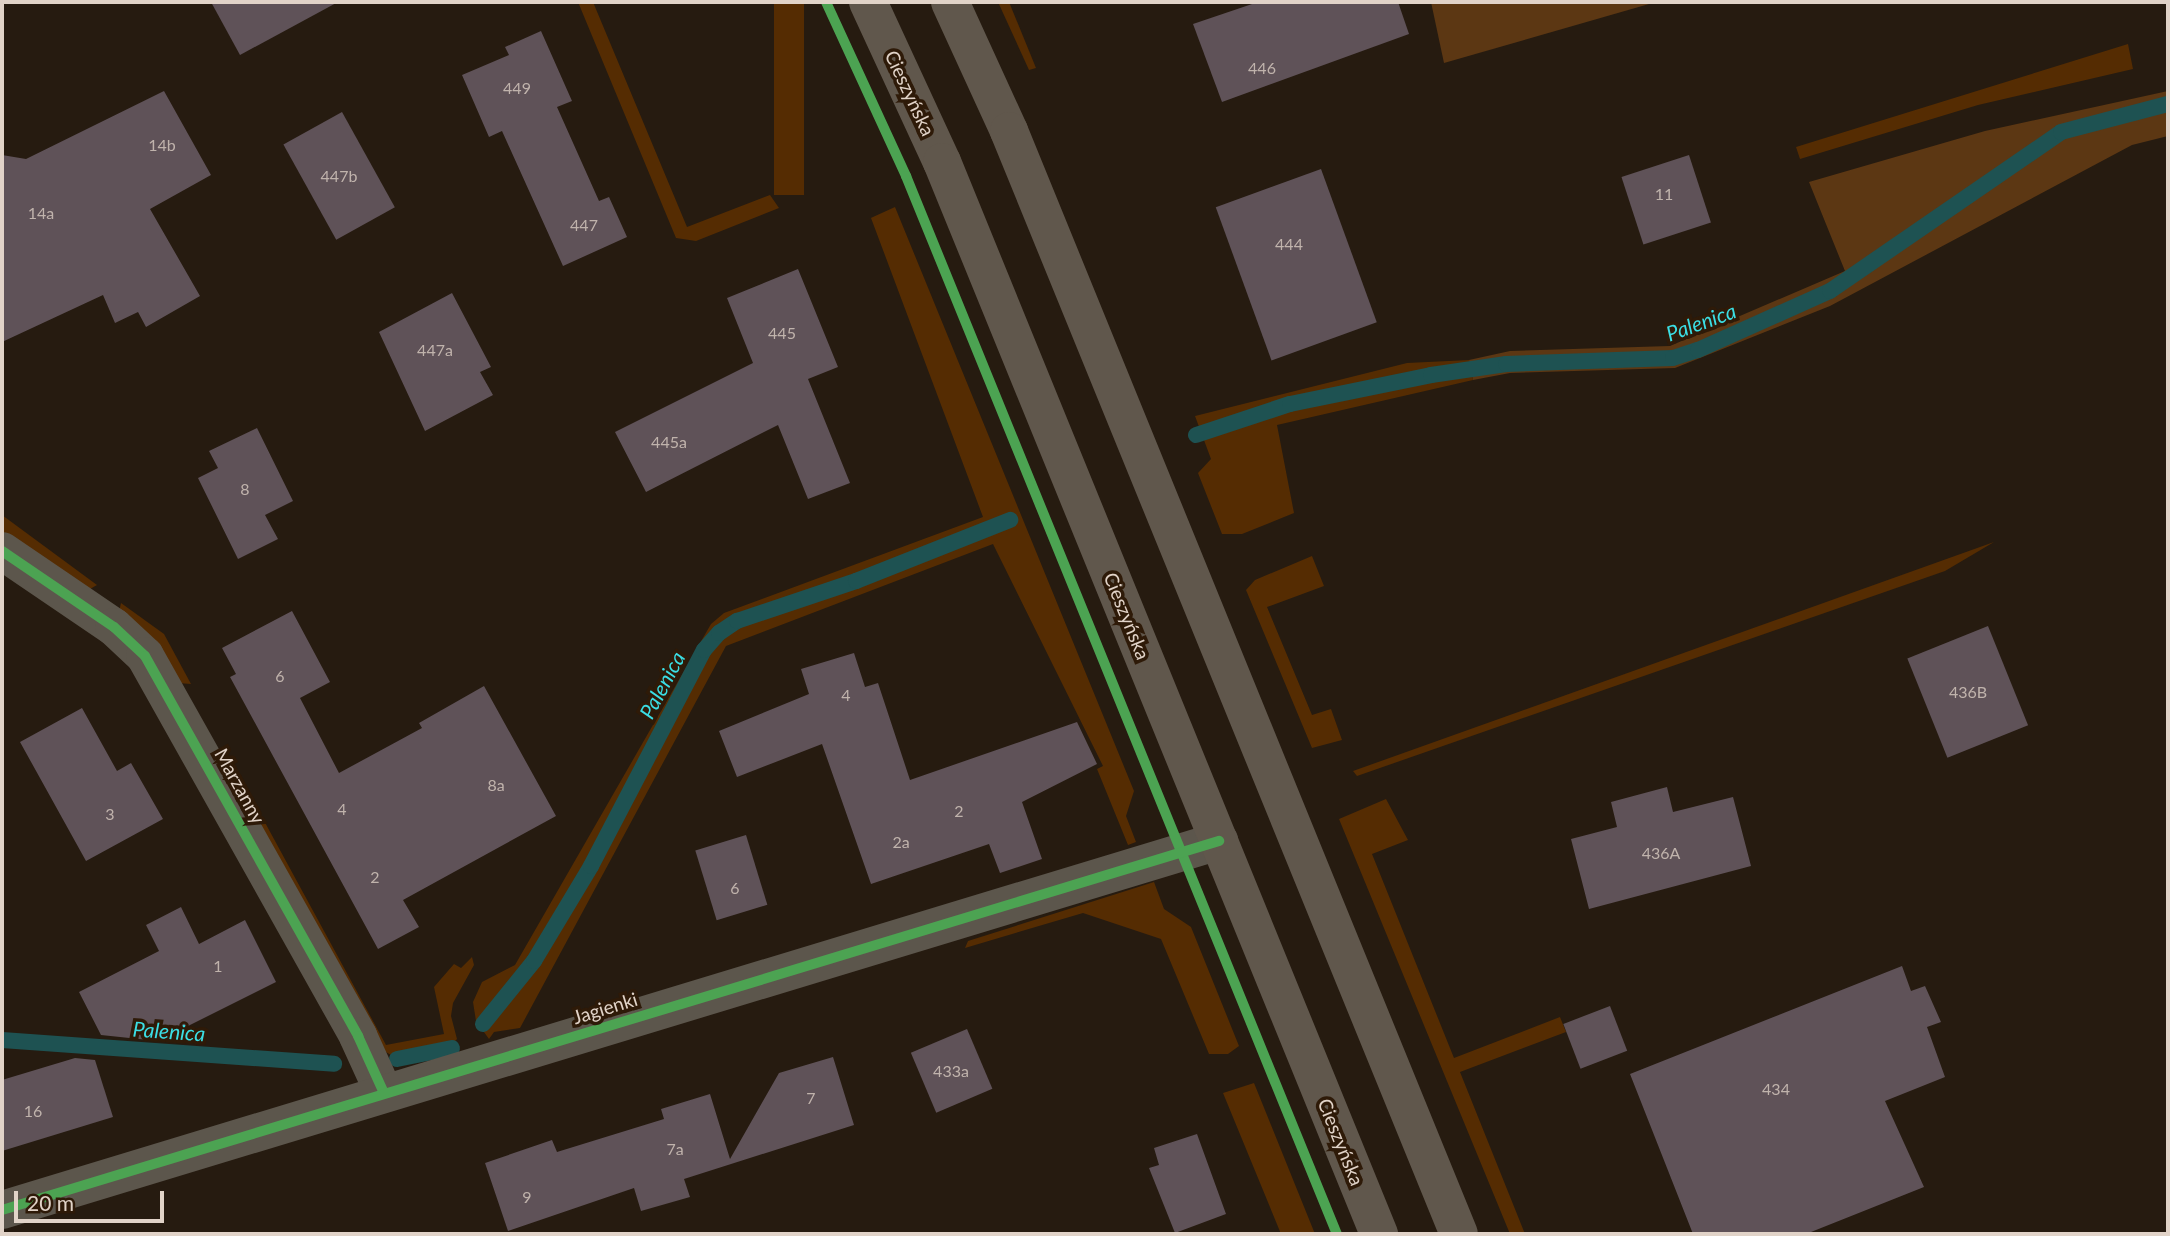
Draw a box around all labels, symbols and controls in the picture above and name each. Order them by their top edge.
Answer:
street label: Cieszyńska [880,47,940,139]
house number: 446 [1248,58,1276,78]
house number: 449 [503,78,531,98]
house number: 14b [148,135,176,155]
house number: 447b [321,166,357,186]
house number: 11 [1655,184,1673,204]
house number: 14a [28,203,54,223]
house number: 447 [570,215,598,235]
house number: 444 [1275,234,1303,254]
water label: Palenica [1663,298,1739,346]
house number: 445 [768,323,796,343]
house number: 447a [417,340,453,360]
house number: 445a [651,432,687,452]
house number: 8 [240,479,250,499]
street label: Cieszyńska [1099,569,1155,663]
water label: Palenica [634,647,690,723]
house number: 6 [275,666,285,686]
house number: 436B [1949,682,1987,702]
house number: 4 [841,685,851,705]
street label: Marzanny [210,744,270,828]
house number: 8a [487,775,505,795]
house number: 4 [337,799,347,819]
house number: 2 [954,801,964,821]
house number: 3 [105,804,115,824]
house number: 2a [892,832,910,852]
house number: 436A [1642,843,1680,863]
house number: 2 [370,867,380,887]
house number: 6 [730,878,740,898]
house number: 1 [213,956,223,976]
street label: Jagienki [570,987,640,1029]
water label: Palenica [132,1016,206,1046]
house number: 433a [933,1061,969,1081]
house number: 434 [1762,1079,1790,1099]
house number: 7 [806,1088,816,1108]
street label: Cieszyńska [1313,1095,1369,1189]
house number: 16 [24,1101,42,1121]
house number: 7a [666,1139,684,1159]
scale bar [18,1176,168,1220]
house number: 9 [522,1187,532,1207]
text: 20 m [27,1190,74,1215]

